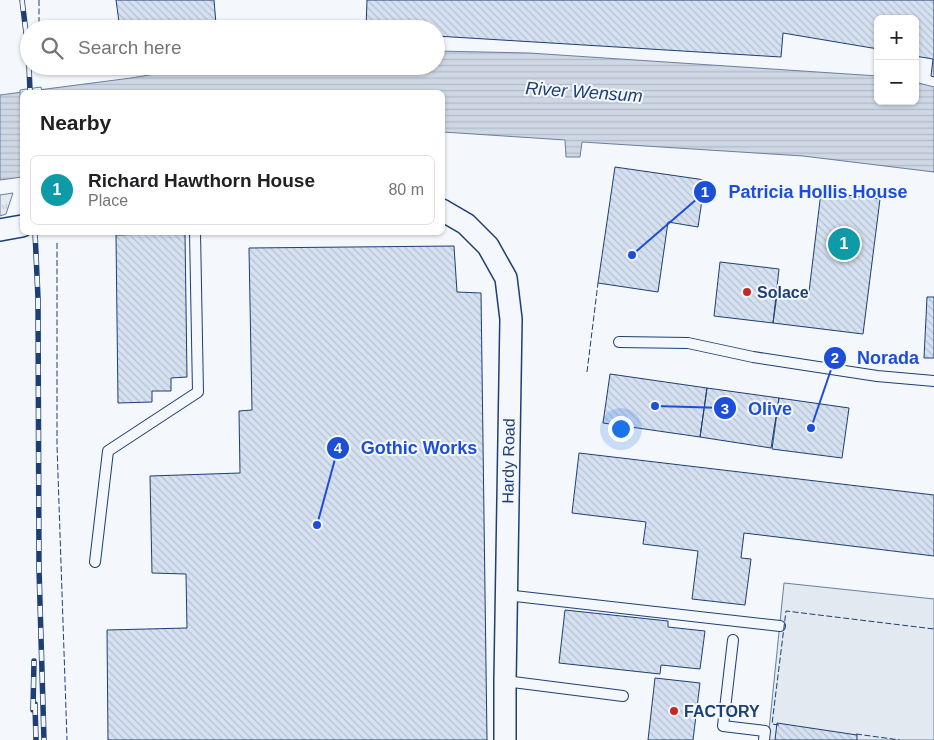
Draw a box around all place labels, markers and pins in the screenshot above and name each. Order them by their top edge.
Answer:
callout: Patricia Hollis House [693,175,917,208]
pin: 1 [828,225,860,263]
place label: Solace [757,284,809,301]
marker: Solace [741,286,753,298]
callout: Norada [822,342,929,375]
callout: Olive [713,392,802,425]
callout: Gothic Works [326,431,487,464]
place label: FACTORY [684,703,760,720]
marker: FACTORY [668,705,680,717]

